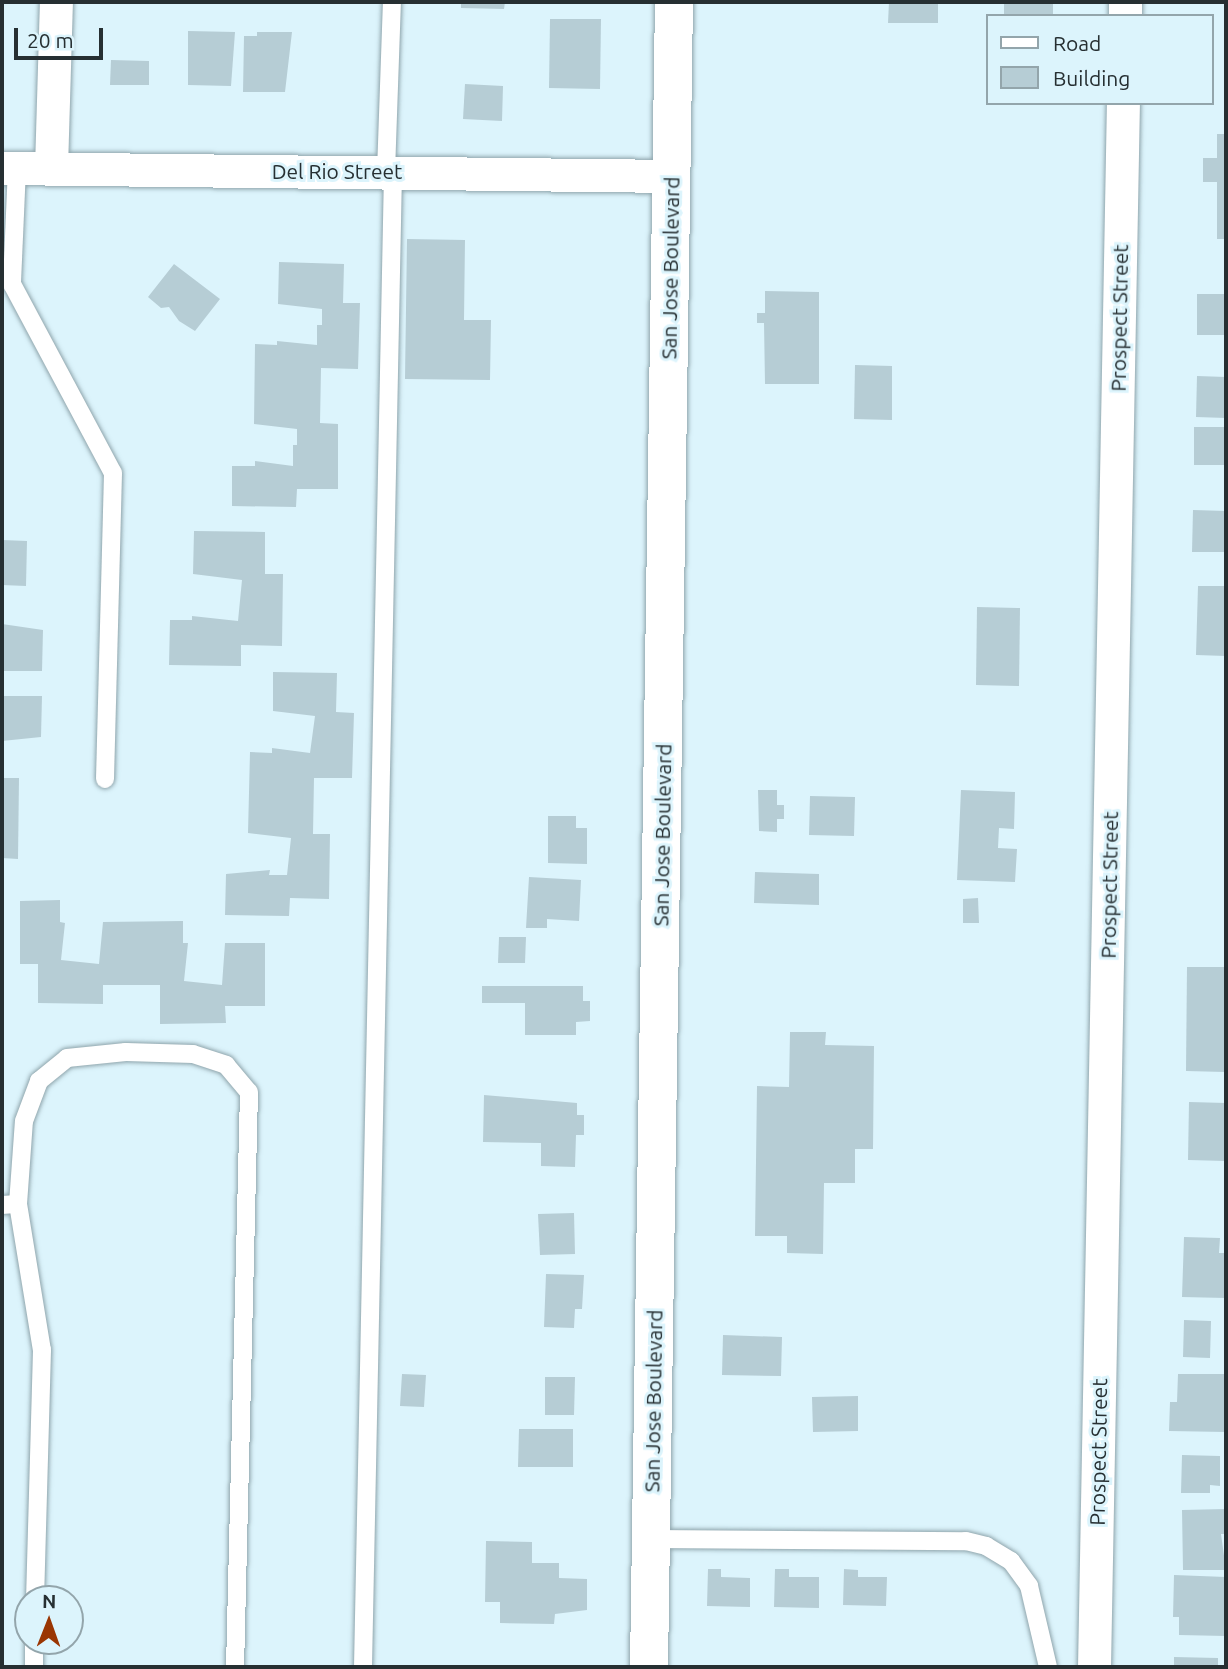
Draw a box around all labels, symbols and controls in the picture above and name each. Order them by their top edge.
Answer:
scale bar [18,14,107,58]
legend [986,14,1214,105]
text: 20 m [27,28,74,52]
text: Road [1053,31,1101,55]
text: Building [1053,66,1130,90]
street label: Del Rio Street [272,158,402,184]
street label: San Jose Boulevard [656,176,684,360]
street label: Prospect Street [1105,244,1133,392]
street label: San Jose Boulevard [648,743,676,927]
street label: Prospect Street [1095,811,1123,959]
street label: San Jose Boulevard [639,1309,667,1493]
street label: Prospect Street [1084,1378,1112,1526]
north arrow [14,1585,84,1655]
text: N [42,1590,57,1612]

